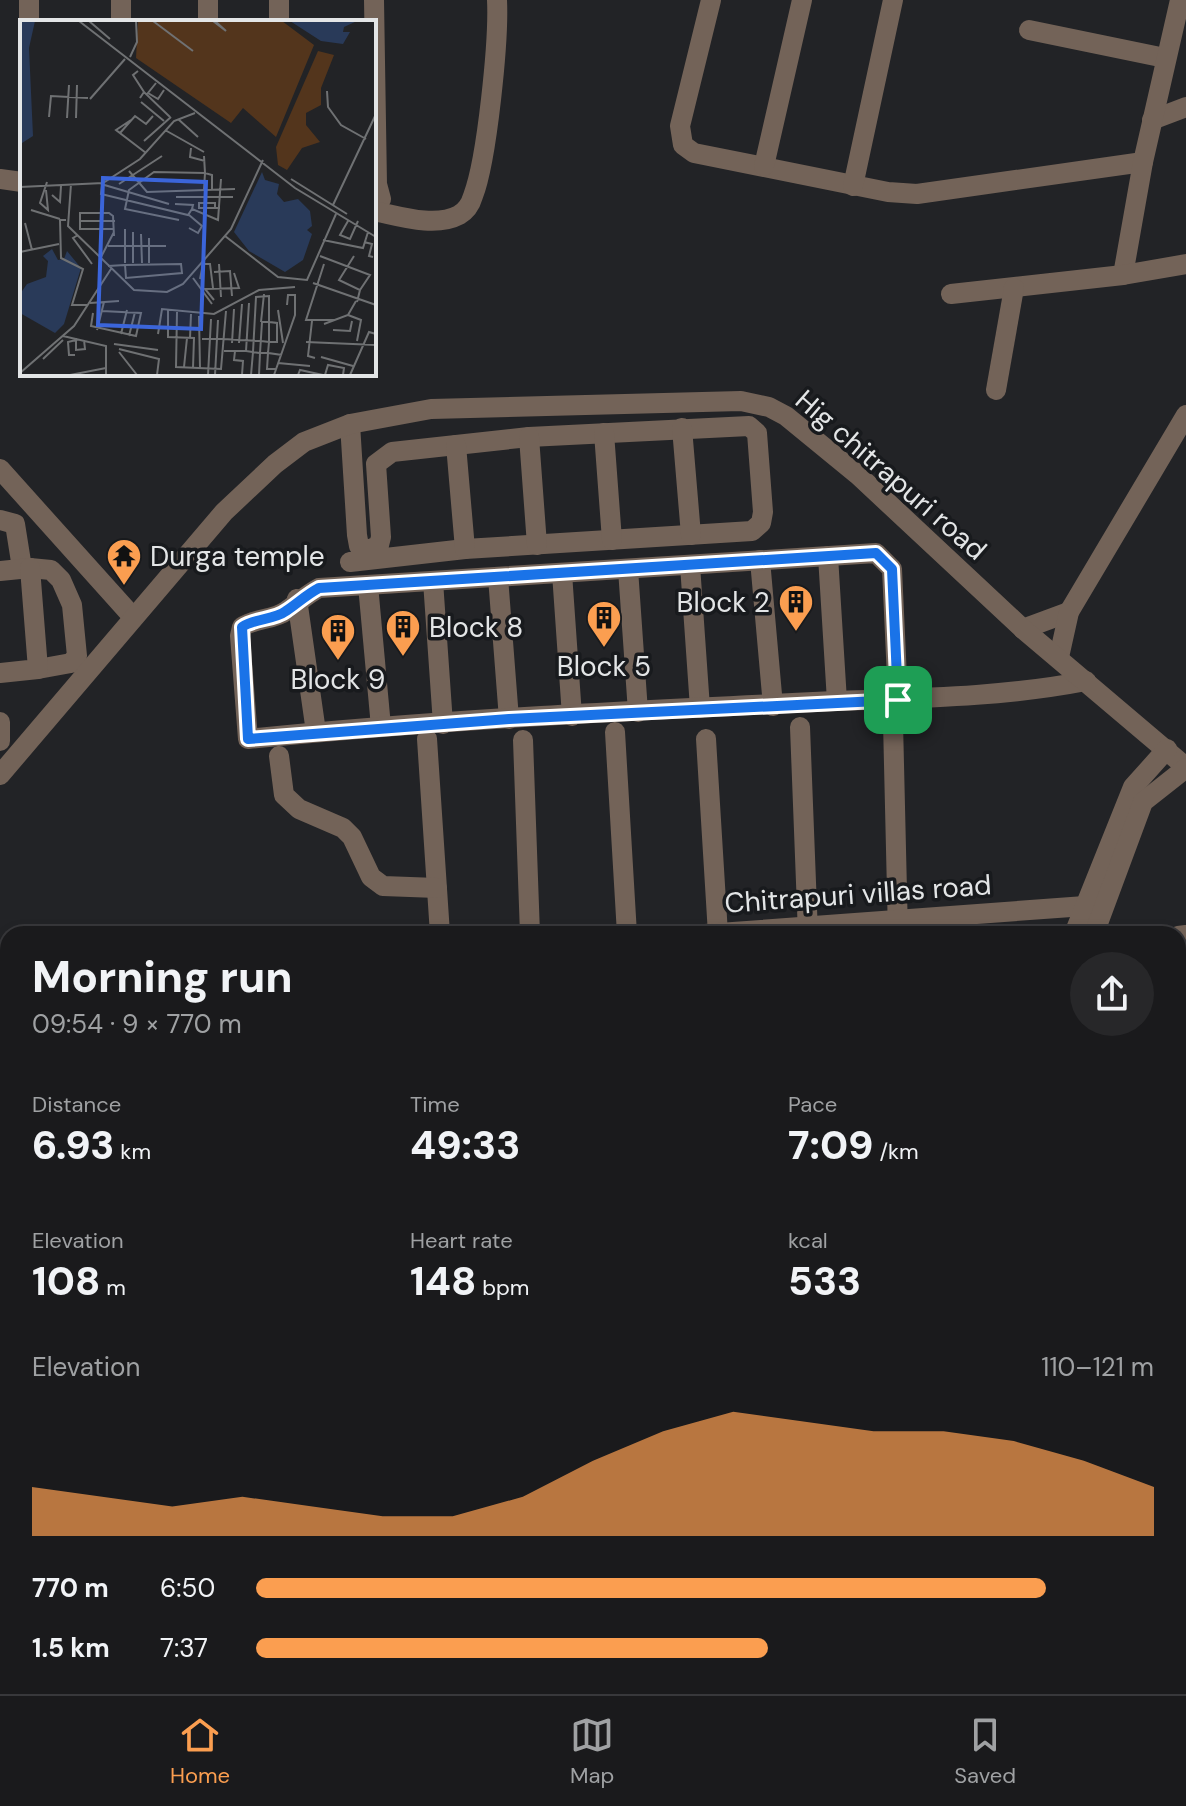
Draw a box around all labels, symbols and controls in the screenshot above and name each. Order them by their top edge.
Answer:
inset map [20,20,376,376]
street label: Hig chitrapuri road [788,382,994,568]
temple icon: Durga temple [105,537,143,587]
place label: Durga temple [150,538,325,575]
building icon: Block 2 [777,583,815,633]
place label: Block 2 [677,584,770,621]
building icon: Block 5 [585,599,623,649]
building icon: Block 8 [384,608,422,658]
place label: Block 8 [429,609,523,646]
building icon: Block 9 [319,612,357,662]
place label: Block 5 [557,648,651,685]
place label: Block 9 [291,661,385,698]
pin [864,666,932,734]
icon: arrive [876,678,920,722]
street label: Chitrapuri villas road [723,866,993,922]
text: Morning run [32,948,293,1006]
button: share [1070,952,1154,1036]
text: 09:54 · 9 × 770 m [32,1007,242,1041]
text: Distance [32,1090,121,1119]
text: Time [410,1090,460,1119]
text: Pace [788,1090,837,1119]
text: 6.93 [32,1119,115,1171]
text: 49:33 [410,1119,520,1171]
text: 7:09 [788,1119,874,1171]
text: km [115,1137,151,1166]
text: /km [874,1137,919,1166]
text: Elevation [32,1226,124,1255]
text: Heart rate [410,1226,513,1255]
text: kcal [788,1226,828,1255]
text: 108 [32,1255,100,1307]
text: 148 [410,1255,476,1307]
text: 533 [788,1255,861,1307]
text: m [100,1273,126,1302]
text: bpm [476,1273,529,1302]
text: Elevation [32,1350,140,1384]
text: 110–121 m [1041,1350,1154,1384]
text: 770 m [32,1571,109,1605]
text: 6:50 [160,1571,215,1605]
text: 1.5 km [32,1631,110,1665]
text: 7:37 [160,1631,208,1665]
tab: Home [170,1713,230,1790]
tab: Map [570,1713,614,1790]
tab: Saved [954,1713,1016,1790]

